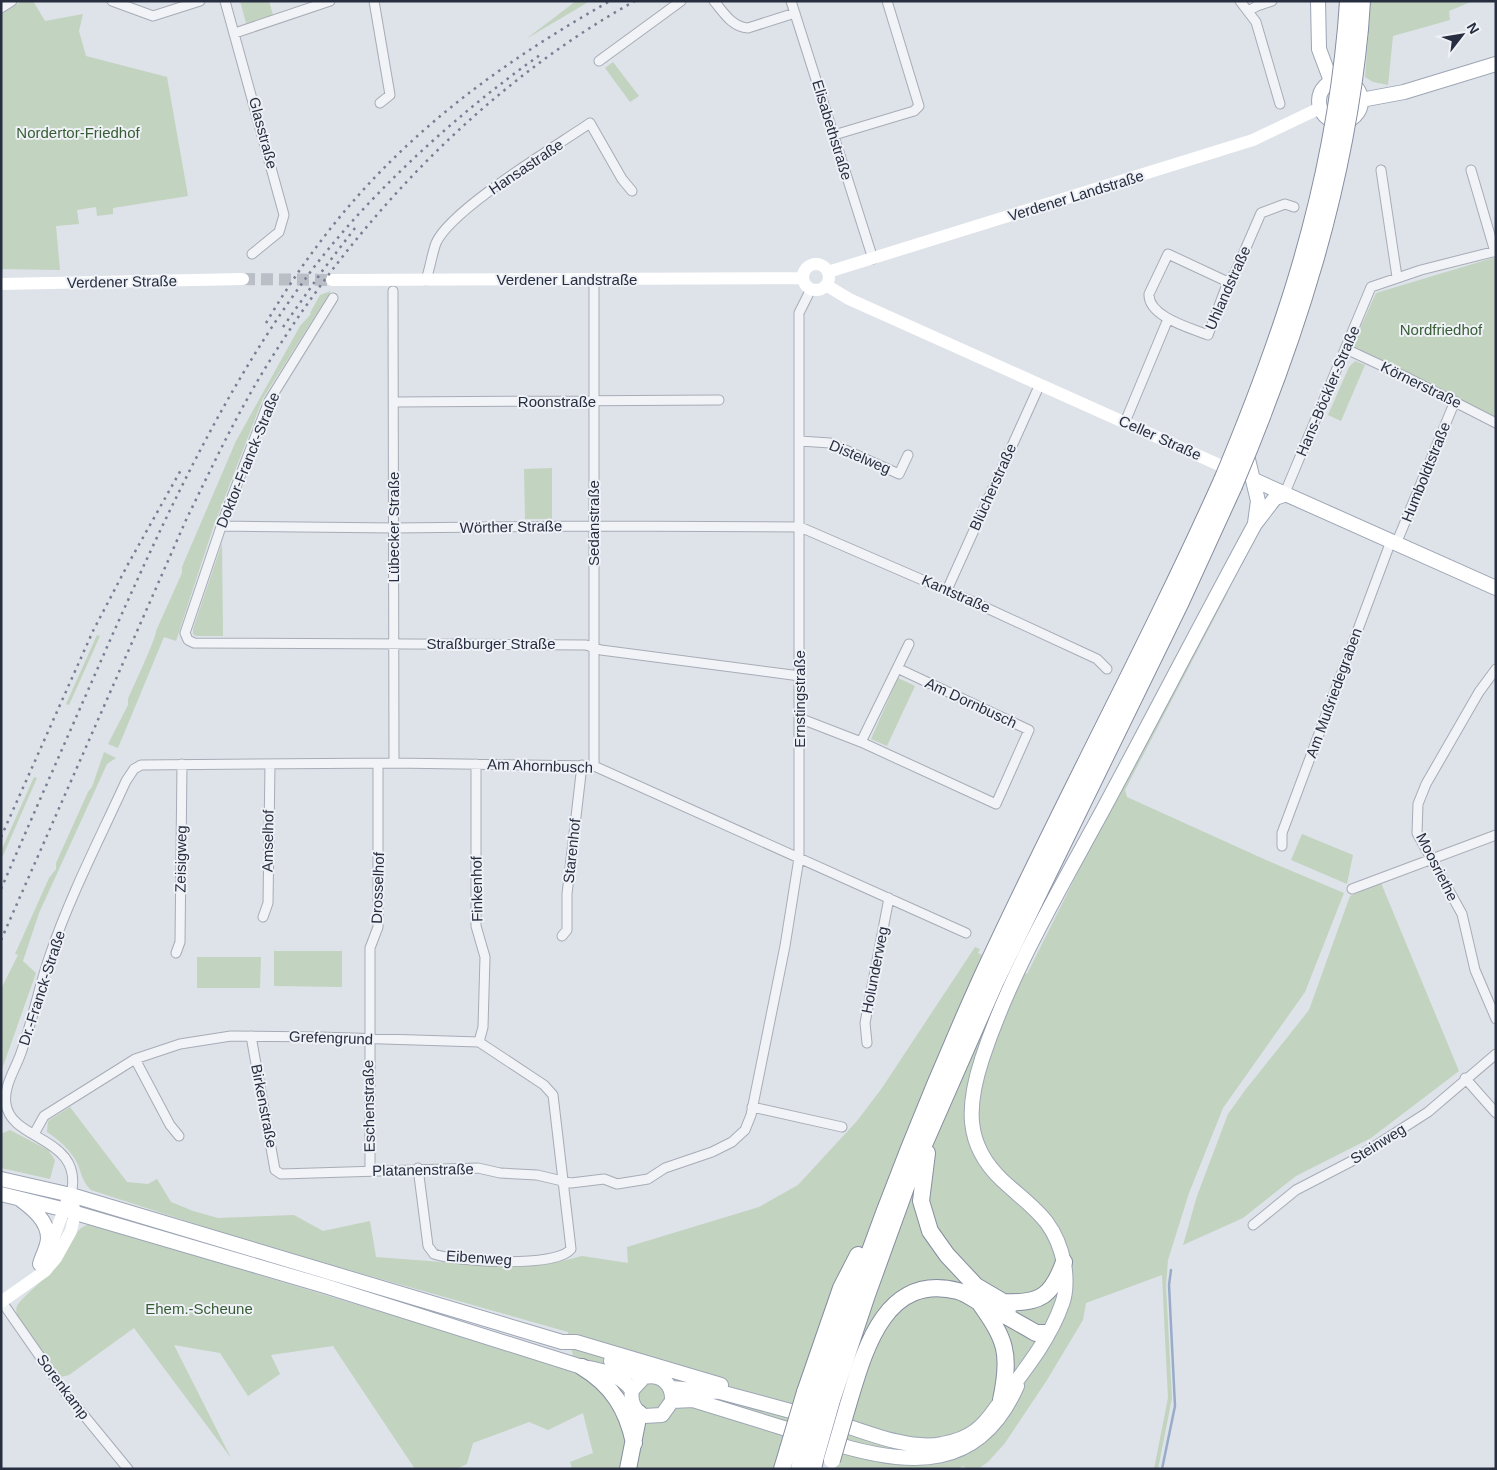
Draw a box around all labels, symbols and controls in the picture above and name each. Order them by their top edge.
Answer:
north arrow [1437,10,1487,60]
text: N [1464,20,1483,37]
street label: Elisabethstraße [809,78,856,182]
street label: Glasstraße [246,95,281,171]
park label: Nordertor-Friedhof [16,124,141,141]
street label: Hansastraße [485,136,566,198]
street label: Verdener Landstraße [1006,167,1146,224]
street label: Uhlandstraße [1201,243,1254,332]
street label: Verdener Landstraße [497,271,637,288]
street label: Verdener Straße [67,272,177,291]
park label: Nordfriedhof [1400,321,1483,338]
street label: Hans-Böckler-Straße [1292,323,1363,459]
street label: Körnerstraße [1378,358,1464,411]
street label: Doktor-Franck-Straße [212,389,283,530]
street label: Roonstraße [518,393,596,410]
street label: Celler Straße [1116,412,1204,463]
street label: Humboldtstraße [1398,419,1453,524]
street label: Distelweg [827,436,893,477]
street label: Blücherstraße [966,441,1019,533]
street label: Lübecker Straße [385,472,402,582]
street label: Sedanstraße [585,480,602,566]
street label: Wörther Straße [460,517,562,536]
street label: Kantstraße [919,571,993,616]
street label: Am Mußriedegraben [1302,626,1365,760]
street label: Straßburger Straße [426,635,556,652]
street label: Ernstingstraße [791,650,808,748]
street label: Am Dornbusch [923,674,1020,731]
street label: Am Ahornbusch [487,755,593,776]
street label: Amselhof [258,809,277,872]
street label: Starenhof [560,817,583,884]
street label: Zeisigweg [171,825,190,893]
street label: Moosriethe [1413,830,1462,904]
street label: Drosselhof [368,851,387,924]
street label: Finkenhof [467,855,486,922]
street label: Holunderweg [858,925,891,1015]
street label: Dr.-Franck-Straße [15,928,68,1048]
street label: Grefengrund [289,1028,373,1047]
street label: Eschenstraße [359,1060,378,1152]
street label: Birkenstraße [248,1063,281,1149]
street label: Steinweg [1347,1120,1408,1167]
street label: Platanenstraße [372,1160,474,1179]
street label: Eibenweg [446,1247,512,1268]
park label: Ehem.-Scheune [145,1300,253,1317]
street label: Sorenkamp [34,1351,93,1422]

